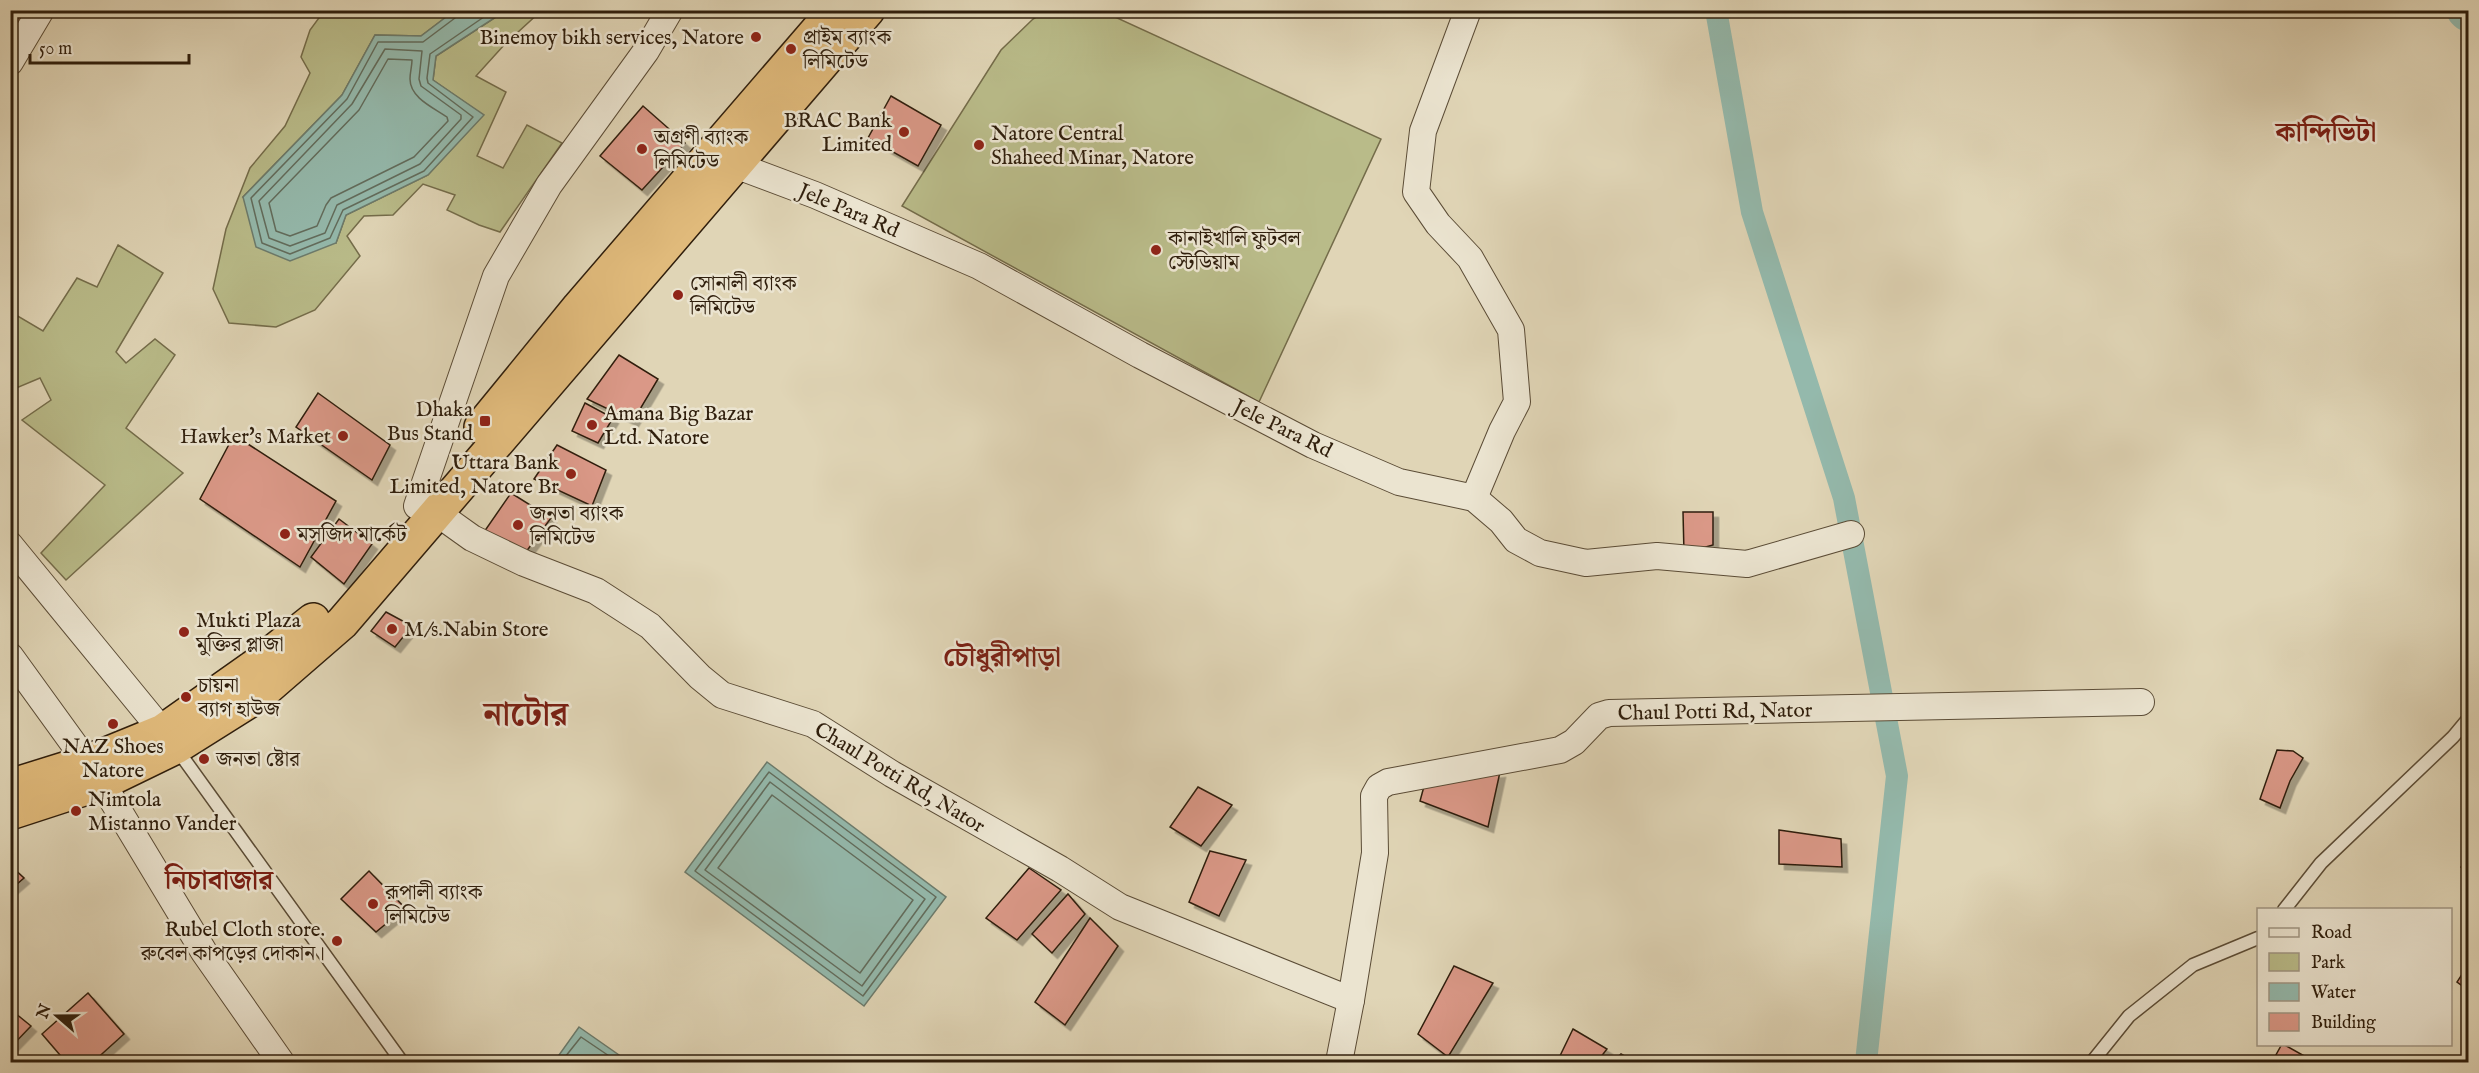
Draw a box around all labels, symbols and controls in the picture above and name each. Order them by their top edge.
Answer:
place label: Binemoy bikh services, Natore [479,25,744,52]
place label: প্রাইম ব্যাংক লিমিটেড [802,25,892,76]
scale bar [30,27,189,65]
marker: Binemoy bikh services, Natore [749,30,763,44]
text: 50 m [39,38,72,61]
marker: প্রাইম ব্যাংক লিমিটেড [784,42,798,56]
place label: BRAC Bank Limited [783,108,893,159]
district label: কান্দিভিটা [2274,115,2377,151]
place label: Natore Central Shaheed Minar, Natore [991,121,1194,172]
place label: অগ্রণী ব্যাংক লিমিটেড [653,125,750,176]
marker: BRAC Bank Limited [897,125,911,139]
marker: Natore Central Shaheed Minar, Natore [972,138,986,152]
marker: অগ্রণী ব্যাংক লিমিটেড [635,142,649,156]
street label: Jele Para Rd [792,177,904,245]
place label: কানাইখালি ফুটবল স্টেডিয়াম [1167,226,1302,277]
marker: কানাইখালি ফুটবল স্টেডিয়াম [1149,243,1163,257]
place label: সোনালী ব্যাংক লিমিটেড [689,271,798,322]
marker: সোনালী ব্যাংক লিমিটেড [671,288,685,302]
street label: Jele Para Rd [1226,393,1337,465]
place label: Dhaka Bus Stand [387,397,474,448]
place label: Amana Big Bazar Ltd. Natore [603,401,754,452]
marker: Dhaka Bus Stand [478,414,492,428]
marker: Amana Big Bazar Ltd. Natore [585,418,599,432]
place label: Hawker's Market [180,424,331,451]
marker: Hawker's Market [336,429,350,443]
place label: Uttara Bank Limited, Natore Br [389,450,560,501]
marker: Uttara Bank Limited, Natore Br [564,467,578,481]
place label: জনতা ব্যাংক লিমিটেড [529,501,625,552]
marker: জনতা ব্যাংক লিমিটেড [511,518,525,532]
place label: মসজিদ মার্কেট [296,522,408,549]
marker: মসজিদ মার্কেট [278,527,292,541]
place label: Mukti Plaza মুক্তির প্লাজা [195,608,302,659]
place label: M/s.Nabin Store [404,617,549,644]
marker: M/s.Nabin Store [385,622,399,636]
marker: Mukti Plaza মুক্তির প্লাজা [177,625,191,639]
district label: চৌধুরীপাড়া [943,640,1061,676]
place label: চায়না ব্যাগ হাউজ [197,673,282,724]
marker: চায়না ব্যাগ হাউজ [179,690,193,704]
district label: নাটোর [482,693,570,737]
street label: Chaul Potti Rd, Nator [1618,697,1813,728]
marker: NAZ Shoes Natore [106,717,120,731]
street label: Chaul Potti Rd, Nator [809,717,990,840]
place label: NAZ Shoes Natore [62,734,164,785]
place label: জনতা ষ্টোর [215,747,301,774]
marker: জনতা ষ্টোর [197,752,211,766]
place label: Nimtola Mistanno Vander [88,787,237,838]
marker: Nimtola Mistanno Vander [69,804,83,818]
district label: নিচাবাজার [164,863,274,899]
place label: রূপালী ব্যাংক লিমিটেড [384,880,484,931]
marker: রূপালী ব্যাংক লিমিটেড [366,897,380,911]
legend [2257,908,2452,1046]
place label: Rubel Cloth store. রুবেল কাপড়ের দোকান। [140,917,325,968]
text: Road [2311,922,2352,945]
marker: Rubel Cloth store. রুবেল কাপড়ের দোকান। [330,934,344,948]
text: Park [2311,952,2346,975]
text: Water [2311,982,2356,1005]
north arrow [27,986,87,1046]
text: N [33,1001,57,1022]
text: Building [2311,1012,2376,1035]

